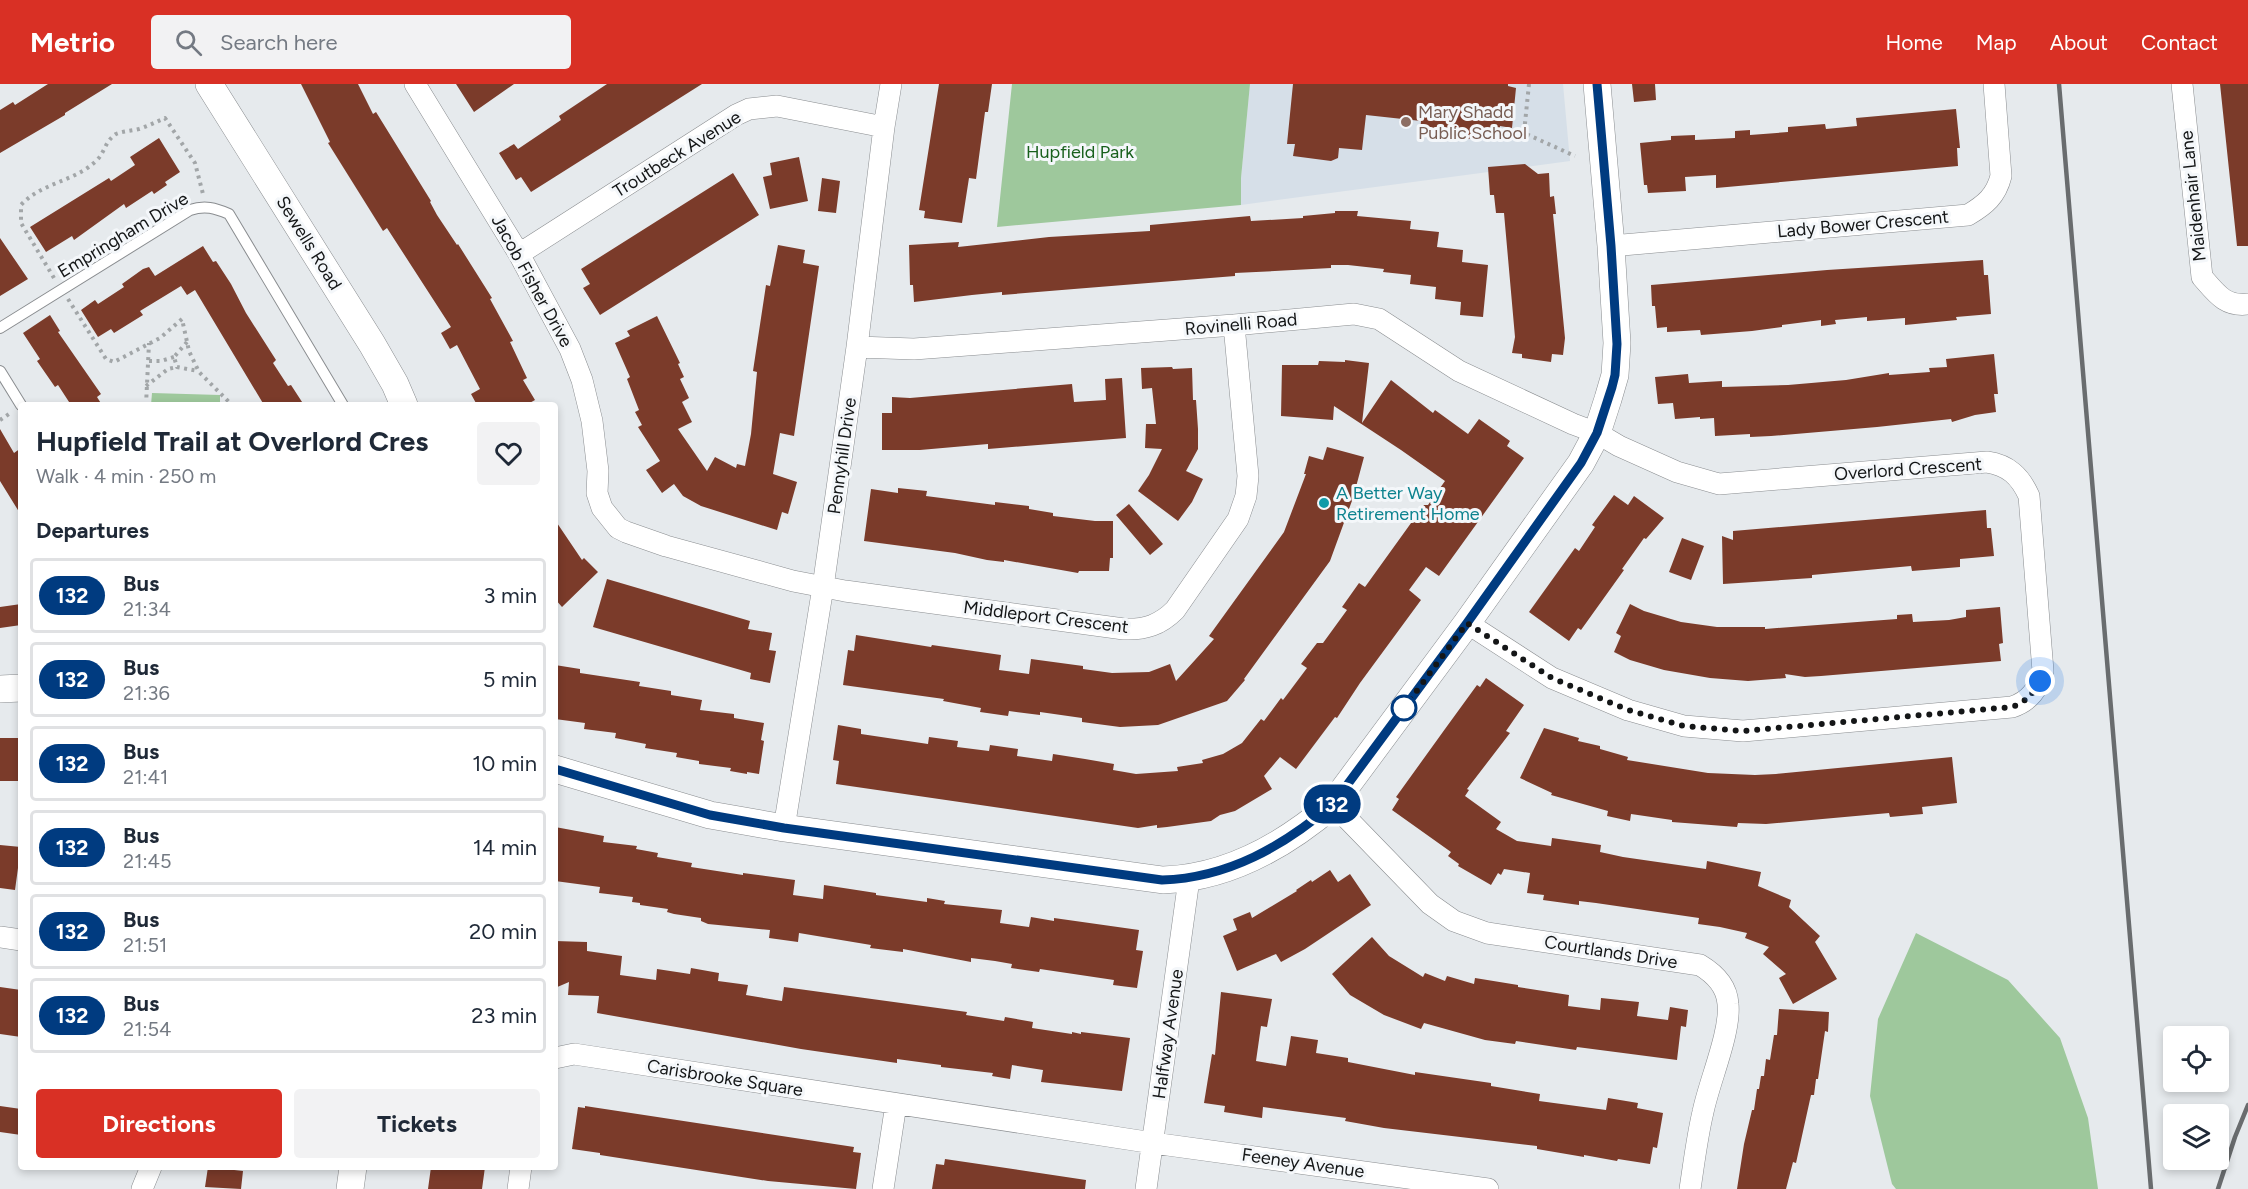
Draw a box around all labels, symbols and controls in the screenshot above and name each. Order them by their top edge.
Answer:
search box [151,15,571,69]
text: Metrio [30,25,115,59]
icon: search [172,26,205,59]
text: Search here [220,29,338,56]
text: Home [1886,30,1943,55]
text: Map [1976,30,2017,55]
text: About [2050,30,2108,55]
text: Contact [2141,30,2218,55]
place label: Mary Shadd Public School [1418,101,1527,144]
street label: Troutbeck Avenue [609,106,745,202]
marker: Mary Shadd Public School [1399,115,1413,129]
street label: Maidenhair Lane [2175,129,2211,262]
park label: Hupfield Park [1026,141,1134,163]
street label: Empringham Drive [54,187,192,283]
street label: Sewells Road [271,192,347,294]
street label: Lady Bower Crescent [1776,206,1950,242]
street label: Jacob Fisher Drive [487,211,578,351]
street label: Rovinelli Road [1184,308,1298,340]
street label: Pennyhill Drive [823,396,861,516]
button: heart [477,422,540,485]
text: Hupfield Trail at Overlord Cres [36,424,428,458]
street label: Overlord Crescent [1833,453,1983,485]
text: Walk · 4 min · 250 m [36,464,216,488]
place label: A Better Way Retirement Home [1336,482,1480,525]
marker: A Better Way Retirement Home [1317,496,1331,510]
text: Departures [36,517,149,544]
text: Bus [123,570,159,597]
text: 3 min [483,582,537,609]
text: 132 [56,583,88,608]
street label: Middleport Crescent [962,596,1130,638]
text: 21:34 [123,597,171,621]
text: Bus [123,654,159,681]
text: 5 min [483,666,537,693]
your location [2025,666,2055,696]
text: 132 [56,667,88,692]
text: 21:36 [123,681,170,705]
unlabelled marker [1391,695,1417,721]
text: Bus [123,738,159,765]
text: 10 min [472,750,537,777]
text: 132 [56,751,88,776]
text: 21:41 [123,765,168,789]
line badge: 132 [1298,784,1366,824]
text: 132 [1316,792,1348,817]
text: Bus [123,822,159,849]
text: 14 min [473,834,537,861]
text: 132 [56,835,88,860]
text: 21:45 [123,849,171,873]
text: Bus [123,906,159,933]
text: 20 min [469,918,537,945]
text: 132 [56,919,88,944]
street label: Courtlands Drive [1543,931,1679,973]
text: 21:51 [123,933,167,957]
street label: Halfway Avenue [1148,967,1188,1100]
text: Bus [123,990,159,1017]
text: 23 min [471,1002,537,1029]
text: 132 [56,1003,88,1028]
text: 21:54 [123,1017,171,1041]
map controls [2163,1026,2229,1170]
button: locate [2163,1026,2229,1092]
street label: Carisbrooke Square [645,1055,805,1101]
button: Directions [36,1089,282,1158]
button: Tickets [294,1089,540,1158]
button: layers [2163,1104,2229,1170]
street label: Feeney Avenue [1240,1143,1366,1183]

